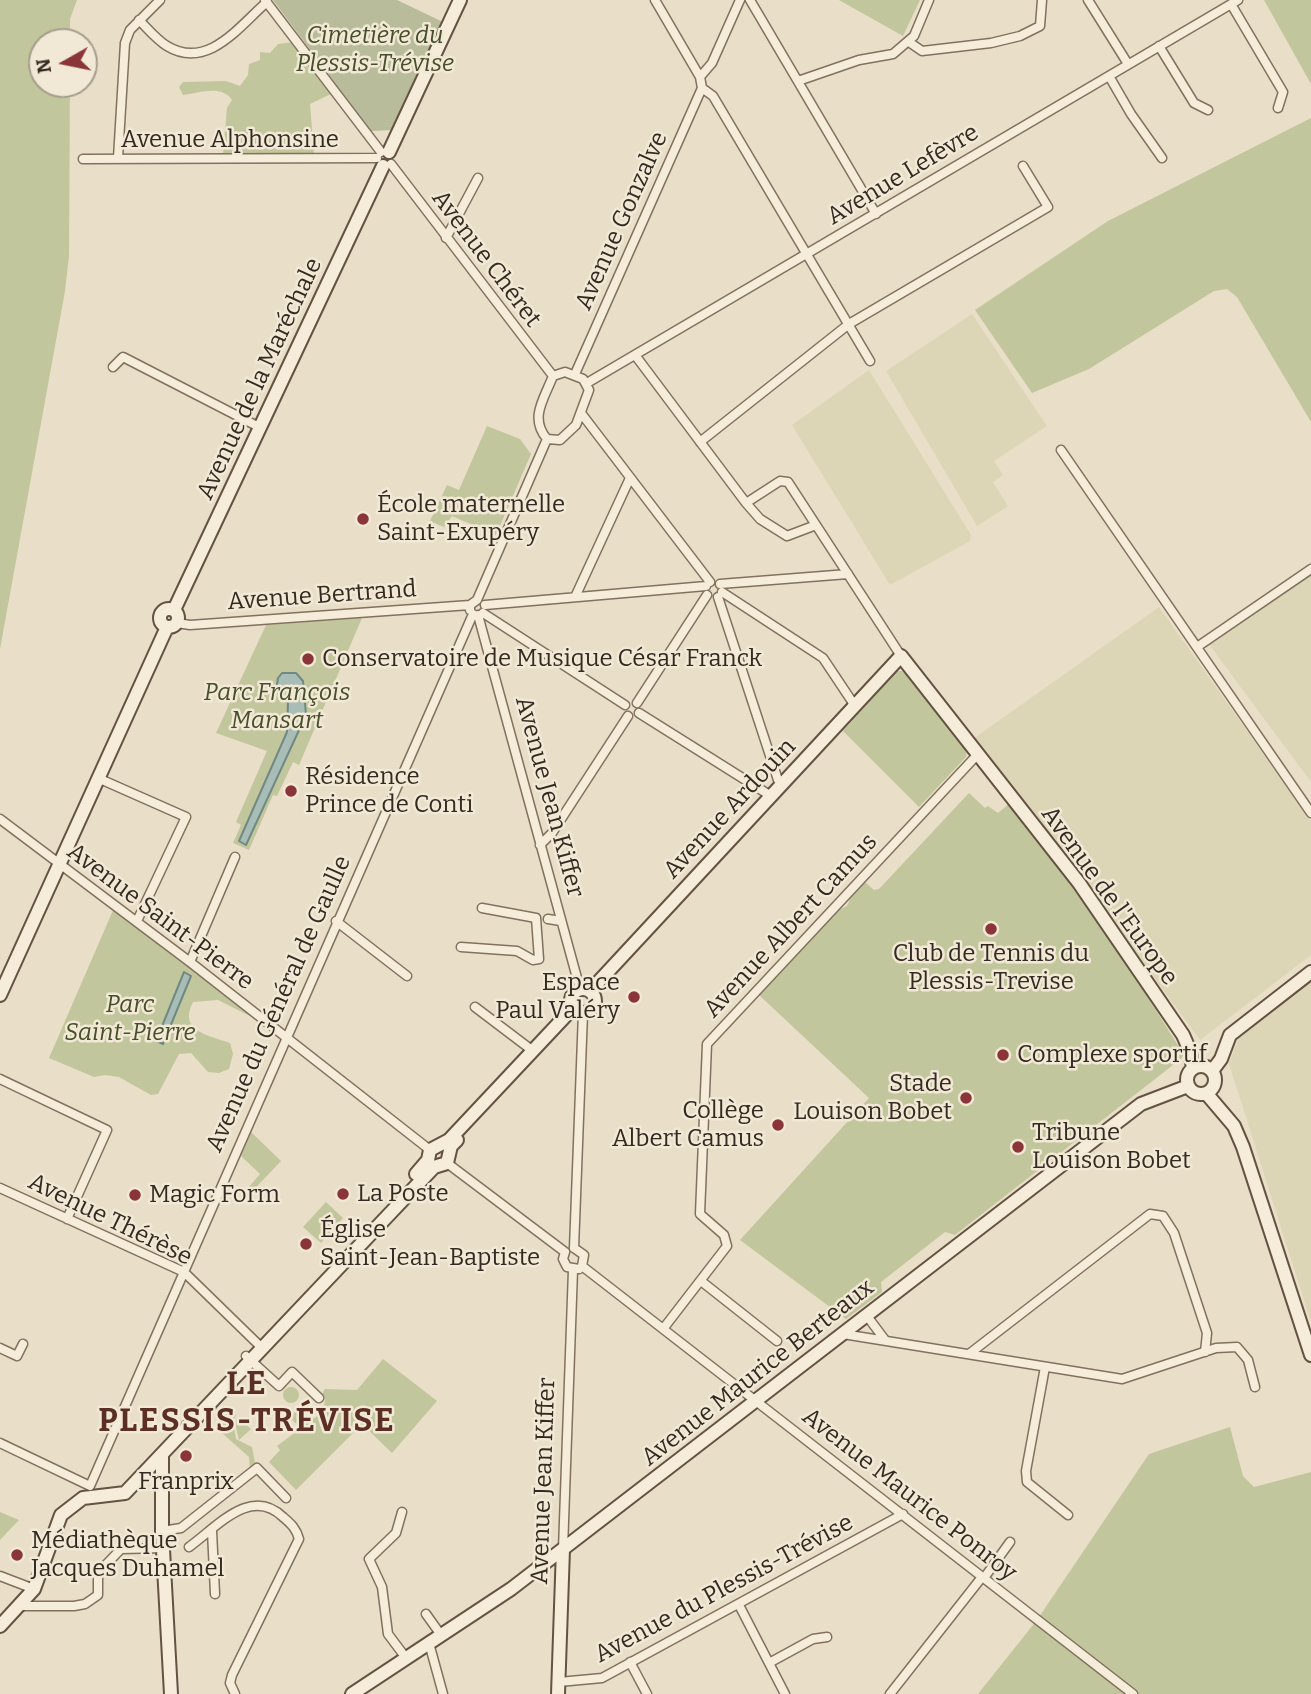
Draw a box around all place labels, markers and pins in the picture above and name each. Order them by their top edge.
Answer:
place label: École maternelle Saint-Exupéry [377,491,565,547]
marker: École maternelle Saint-Exupéry [355,511,371,527]
place label: Conservatoire de Musique César Franck [322,645,762,673]
marker: Conservatoire de Musique César Franck [300,651,316,667]
place label: Résidence Prince de Conti [305,763,473,819]
marker: Résidence Prince de Conti [283,783,299,799]
marker: Club de Tennis du Plessis-Trevise [983,921,999,937]
place label: Club de Tennis du Plessis-Trevise [893,940,1089,996]
place label: Espace Paul Valéry [495,969,620,1025]
marker: Espace Paul Valéry [626,989,642,1005]
place label: Complexe sportif [1017,1041,1207,1069]
marker: Complexe sportif [995,1047,1011,1063]
place label: Stade Louison Bobet [793,1070,952,1126]
marker: Stade Louison Bobet [958,1090,974,1106]
place label: Collège Albert Camus [612,1097,764,1153]
marker: Collège Albert Camus [770,1117,786,1133]
place label: Tribune Louison Bobet [1032,1119,1191,1175]
marker: Tribune Louison Bobet [1010,1139,1026,1155]
place label: La Poste [357,1180,449,1208]
place label: Magic Form [149,1181,280,1209]
marker: La Poste [335,1186,351,1202]
marker: Magic Form [127,1187,143,1203]
place label: Église Saint-Jean-Baptiste [320,1216,540,1272]
marker: Église Saint-Jean-Baptiste [298,1236,314,1252]
marker: Franprix [178,1448,194,1464]
place label: Franprix [138,1468,234,1496]
place label: Médiathèque Jacques Duhamel [31,1527,224,1583]
marker: Médiathèque Jacques Duhamel [9,1547,25,1563]

